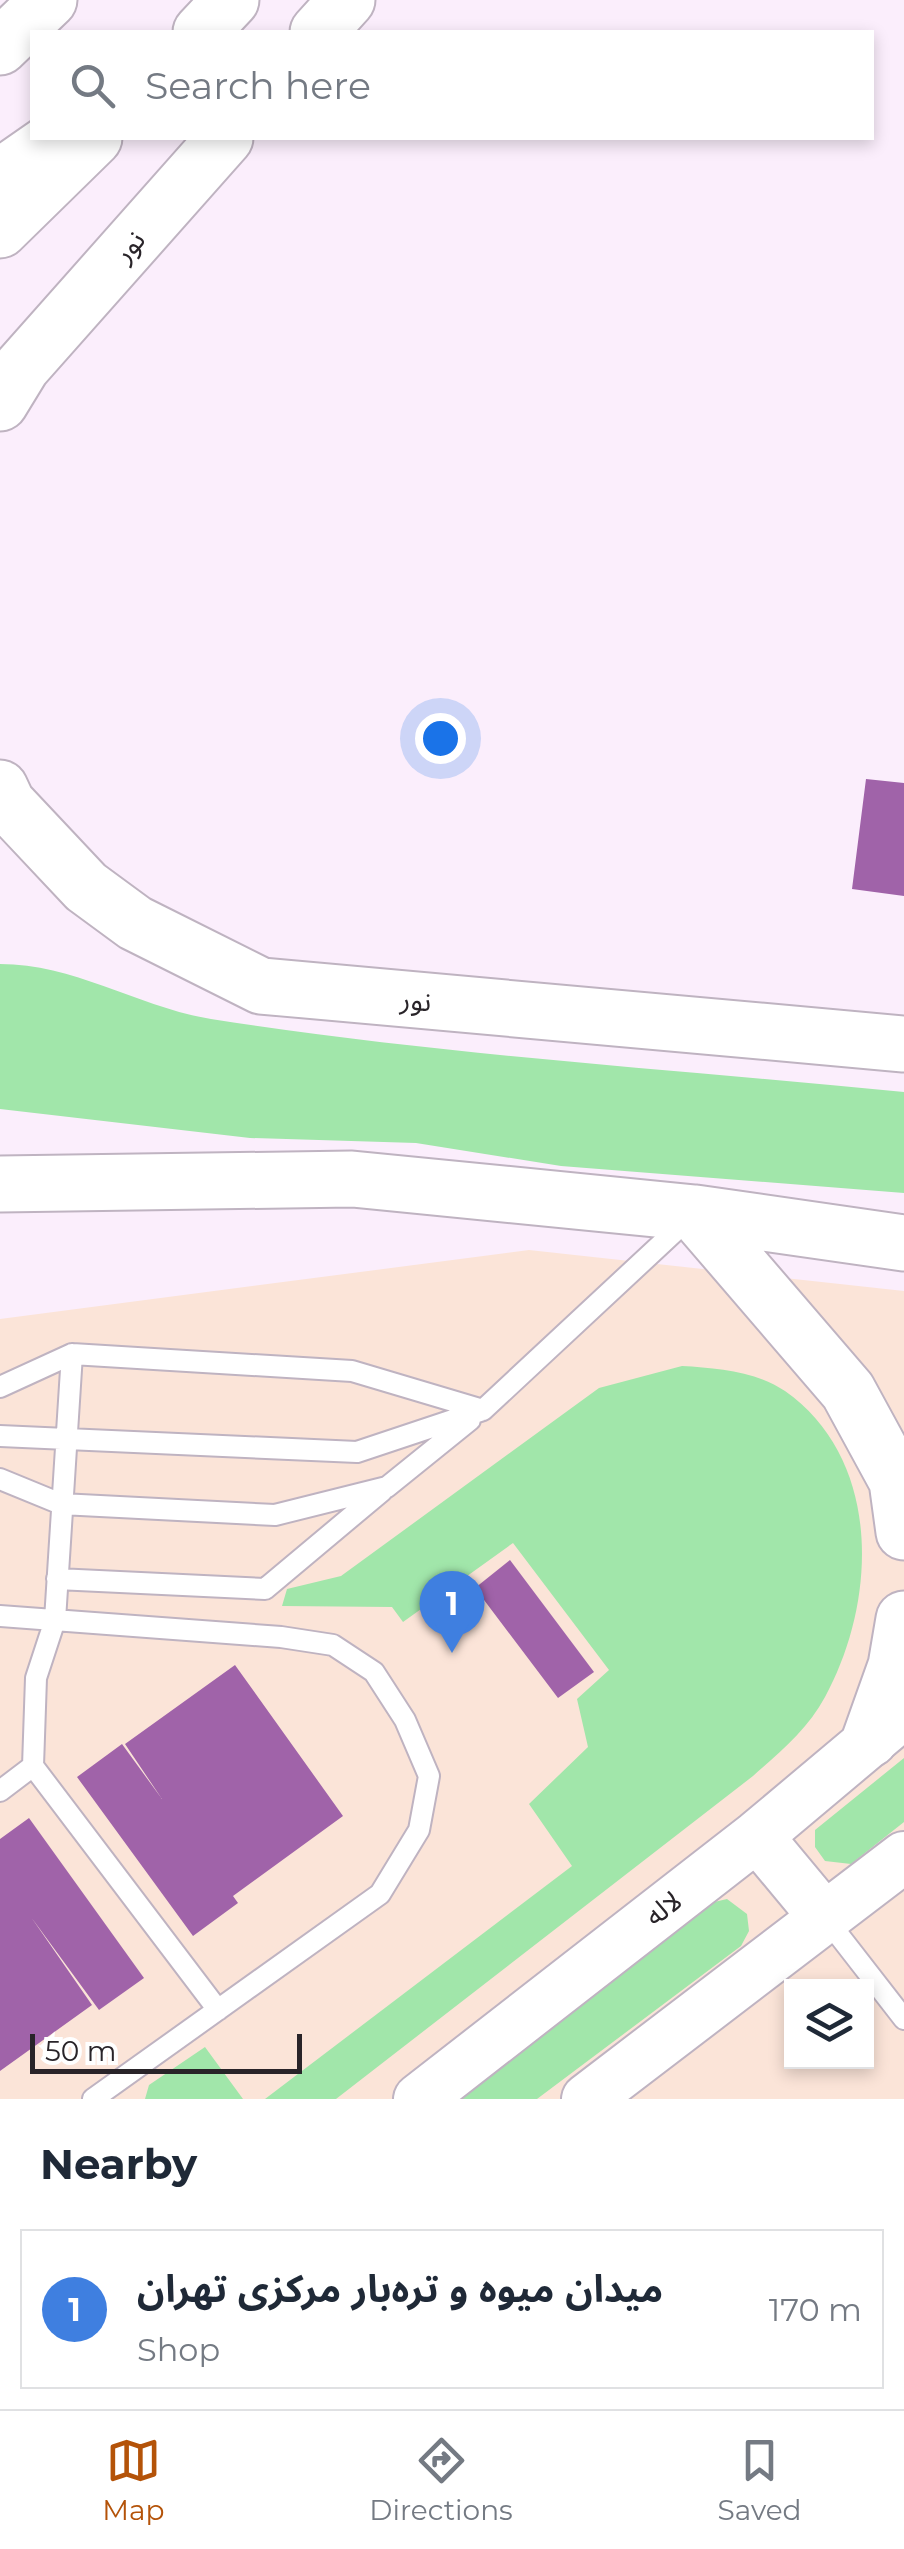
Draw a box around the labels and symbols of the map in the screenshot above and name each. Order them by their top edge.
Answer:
street label: نور [105,223,152,270]
your location [415,713,466,764]
street label: نور [398,982,433,1018]
pin: 1 [420,1570,484,1653]
street label: لاله [638,1883,688,1933]
scale bar [30,2029,302,2074]

